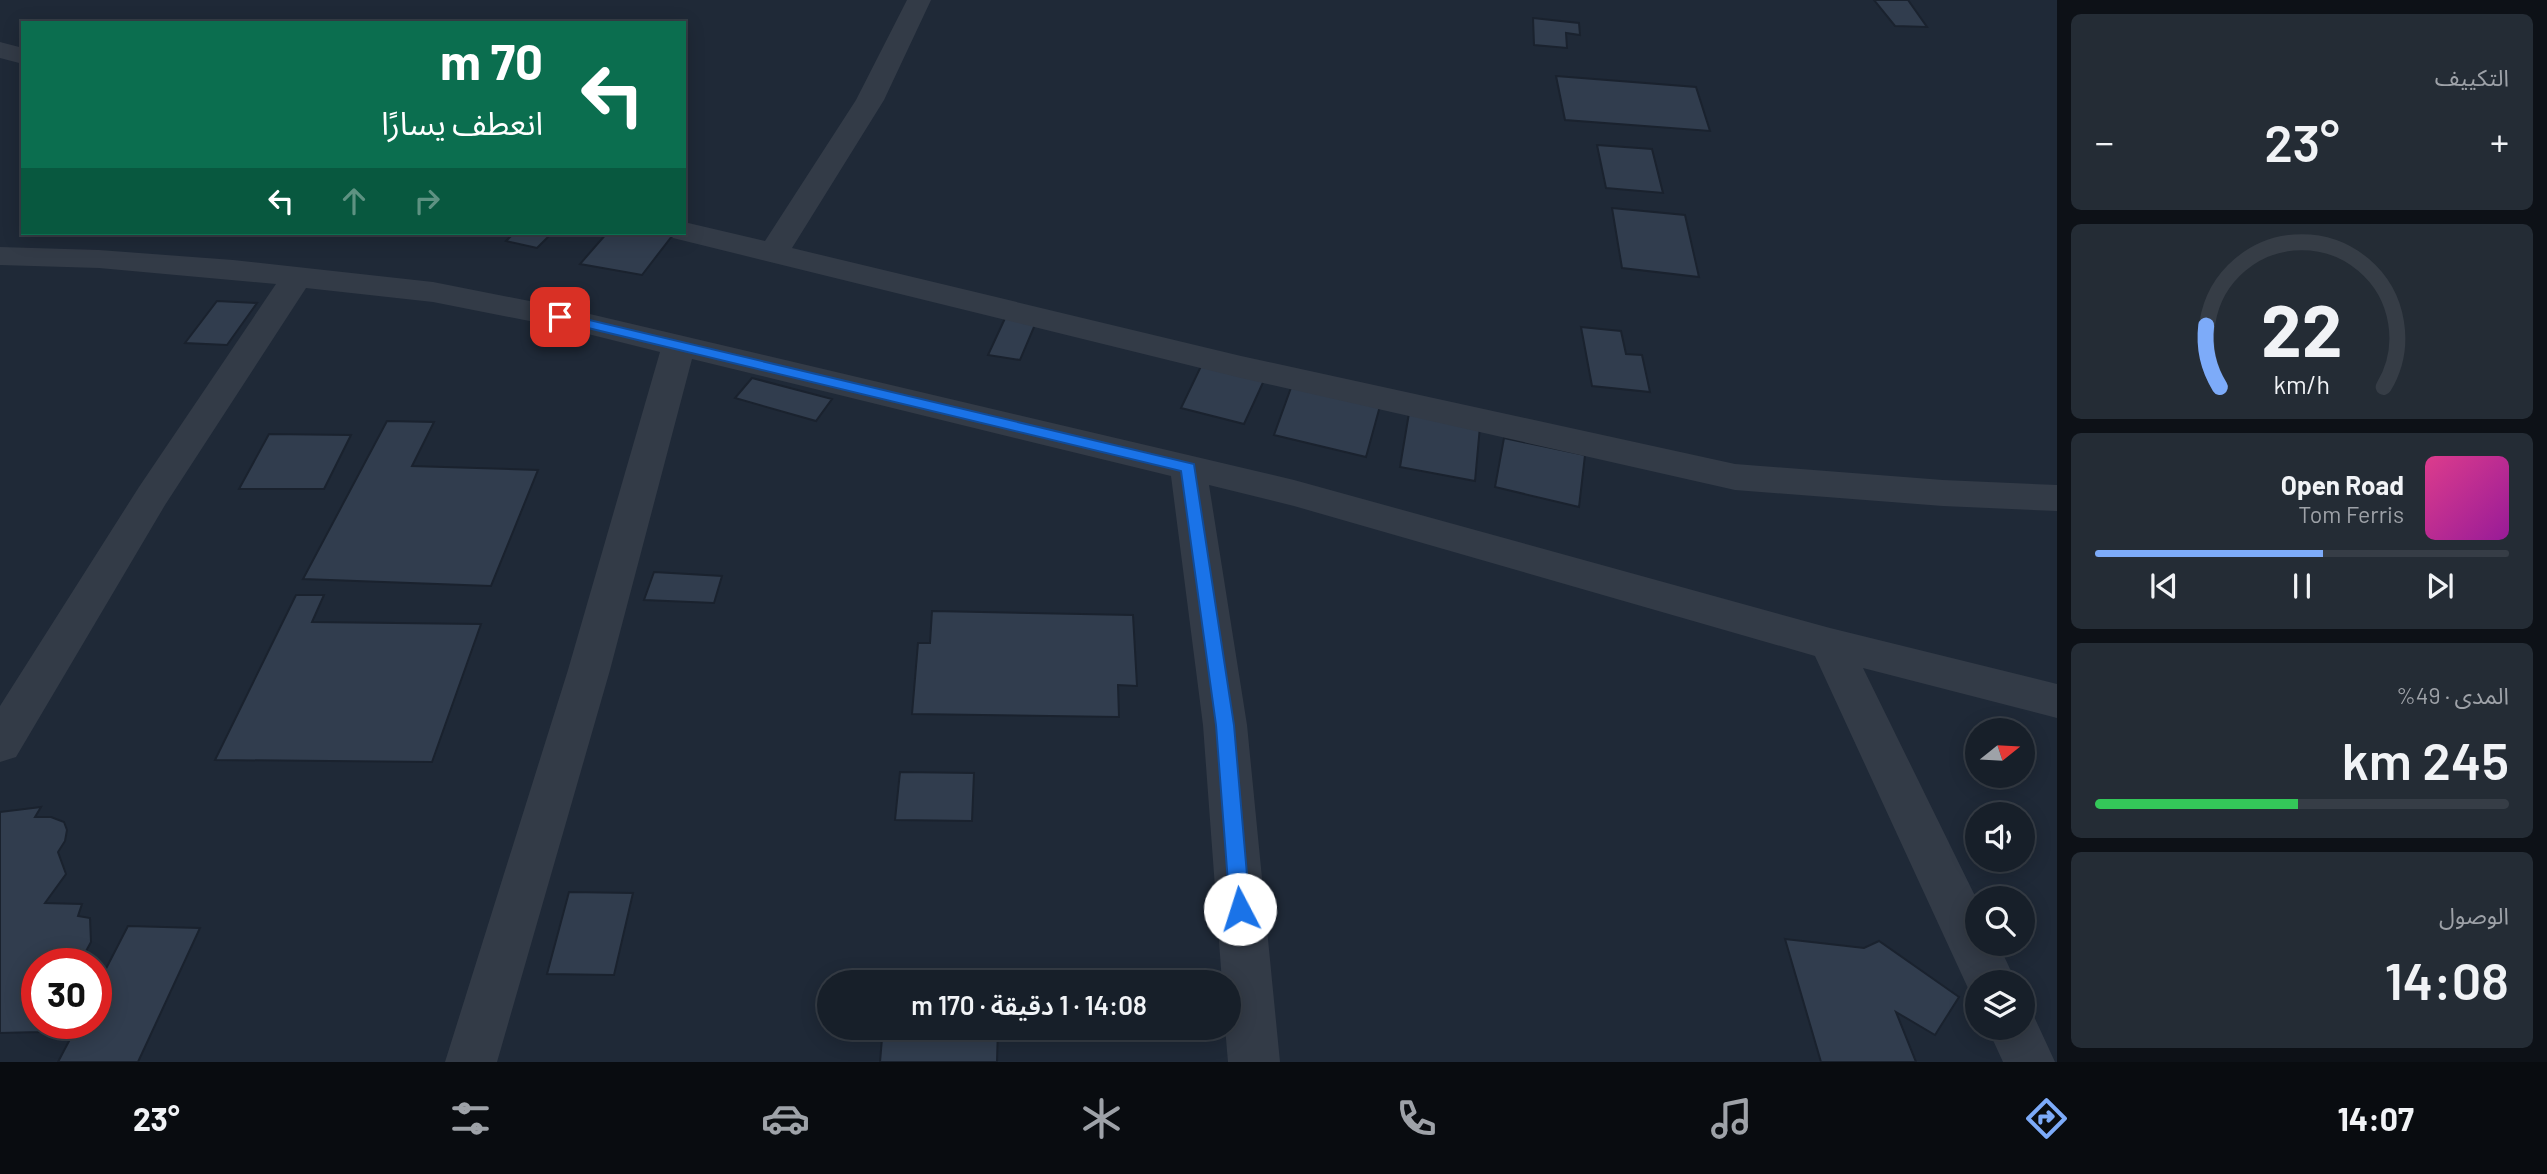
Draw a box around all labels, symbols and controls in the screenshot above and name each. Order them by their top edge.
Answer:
text: 70 m [440,31,543,90]
icon: left [567,49,658,140]
text: التكييف [2435,63,2509,91]
text: انعطف يسارًا [381,103,543,141]
text: 23° [2264,110,2340,172]
text: − [2095,118,2114,164]
text: + [2490,118,2509,164]
icon: left [262,182,300,220]
icon: ahead [335,182,373,220]
icon: right [408,182,446,220]
text: 22 [2261,285,2343,373]
pin [530,287,590,347]
icon: arrive [541,298,579,336]
text: km/h [2274,369,2330,399]
text: Open Road [2281,469,2404,500]
text: Tom Ferris [2298,500,2404,528]
icon: previous [2145,567,2183,605]
icon: pause [2283,567,2321,605]
icon: next [2421,567,2459,605]
text: المدى · 49% [2396,681,2509,709]
north arrow [1965,718,2035,788]
map controls [1965,718,2035,1040]
text: 245 km [2342,728,2509,790]
button: sound [1965,802,2035,872]
position arrow [1203,872,1277,946]
button: search [1965,886,2035,956]
text: الوصول [2439,901,2509,929]
speed limit sign: 30 [21,948,112,1039]
text: 14:08 [2385,948,2509,1010]
button: layers [1965,970,2035,1040]
text: 14:08 · 1 دقيقة · 170 m [911,989,1147,1020]
icon: filters [446,1094,495,1143]
icon: car [761,1094,810,1143]
icon: climate [1077,1094,1126,1143]
icon: phone [1392,1094,1441,1143]
icon: music [1707,1094,1756,1143]
icon: directions [2022,1094,2071,1143]
text: 23° [133,1099,180,1137]
text: 14:07 [2337,1099,2414,1137]

